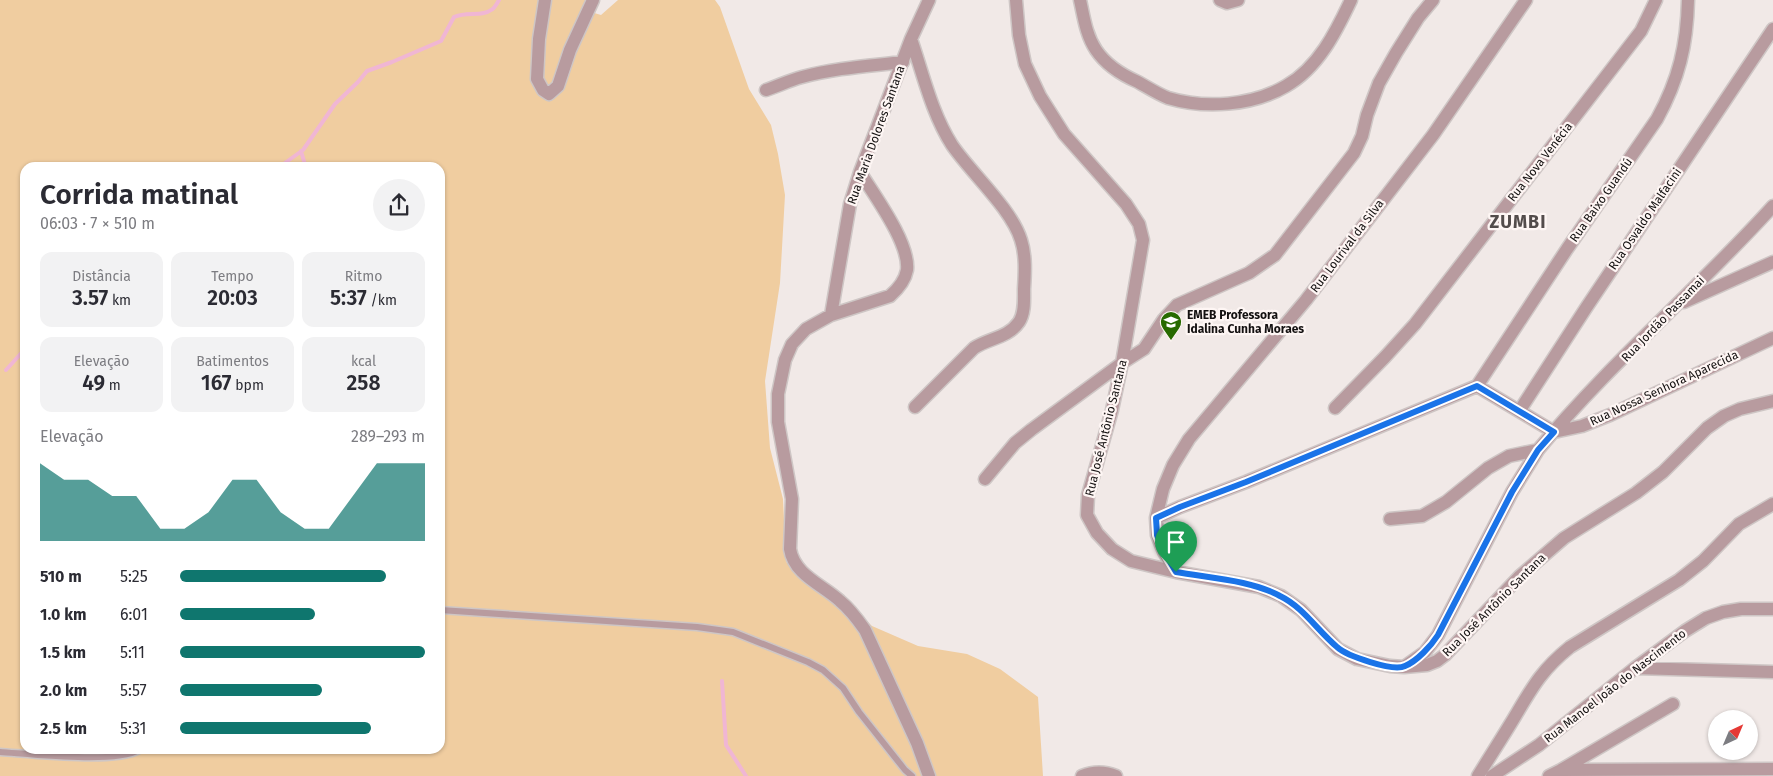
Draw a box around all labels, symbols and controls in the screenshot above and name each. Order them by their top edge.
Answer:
street label: Rua Maria Dolores Santana [844,64,908,206]
street label: Rua Nova Venécia [1505,120,1575,204]
street label: Rua Baixo Guandú [1567,155,1635,245]
street label: Rua Osvaldo Malfacini [1606,165,1684,273]
text: Corrida matinal [40,178,238,211]
button: share [373,179,425,231]
street label: Rua Lourival da Silva [1307,197,1387,295]
district label: ZUMBI [1490,211,1546,233]
text: 06:03 · 7 × 510 m [40,214,155,233]
text: Distância [72,268,131,285]
text: Tempo [211,268,254,285]
text: Ritmo [345,268,382,285]
street label: Rua Jordão Passamai [1619,273,1707,365]
text: 3.57 [72,285,108,311]
text: 20:03 [207,285,258,311]
text: 5:37 [330,285,367,311]
text: km [108,292,131,309]
text: /km [367,292,397,309]
place label: EMEB Professora Idalina Cunha Moraes [1187,308,1304,336]
school or university icon: EMEB Professora Idalina Cunha Moraes [1159,310,1183,341]
street label: Rua Nossa Senhora Aparecida [1588,347,1740,429]
text: Elevação [74,353,129,370]
text: Batimentos [196,353,269,370]
text: kcal [351,353,376,370]
street label: Rua José Antônio Santana [1082,358,1130,498]
text: 49 [82,370,105,396]
text: 167 [201,370,232,396]
text: 258 [347,370,380,396]
text: m [105,377,121,394]
text: bpm [232,377,264,394]
text: Elevação [40,427,104,446]
text: 289–293 m [351,427,425,446]
pin [1155,521,1197,572]
icon: arrive [1162,528,1190,556]
street label: Rua José Antônio Santana [1440,551,1548,659]
text: 510 m [40,567,82,586]
text: 5:25 [120,567,148,586]
text: 1.0 km [40,605,87,624]
text: 6:01 [120,605,148,624]
street label: Rua Manoel João do Nascimento [1541,626,1689,746]
text: 1.5 km [40,643,86,662]
text: 5:11 [120,643,145,662]
text: 2.0 km [40,681,87,700]
text: 5:57 [120,681,147,700]
north arrow [1708,710,1758,760]
map controls [1708,710,1758,760]
text: 2.5 km [40,719,87,738]
text: 5:31 [120,719,147,738]

